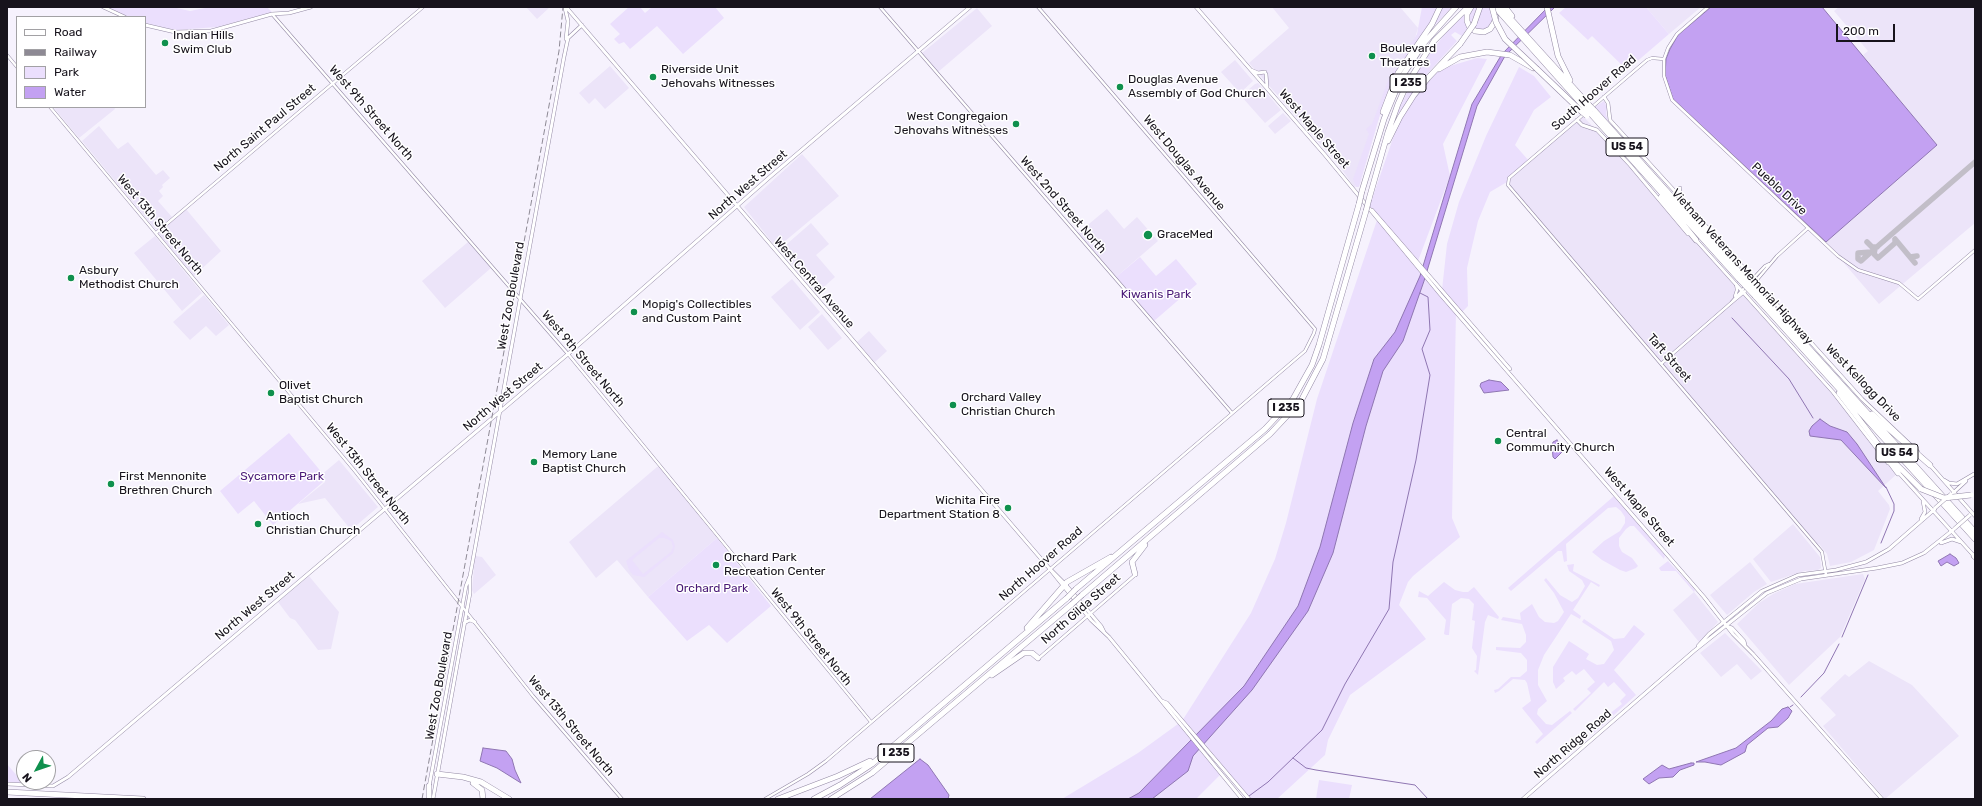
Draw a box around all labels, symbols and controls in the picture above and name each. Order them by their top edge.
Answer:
legend [16,16,146,108]
scale bar [1838,16,1897,42]
text: 200 m [1843,24,1879,38]
text: Road [54,25,82,39]
place label: Indian Hills Swim Club [173,29,234,57]
marker: Indian Hills Swim Club [160,38,170,48]
place label: Boulevard Theatres [1380,42,1436,70]
text: Railway [54,45,97,59]
marker: Boulevard Theatres [1367,51,1377,61]
street label: South Hoover Road [1549,52,1639,134]
street label: West 9th Street North [326,63,416,163]
place label: Riverside Unit Jehovahs Witnesses [661,63,775,91]
text: Park [54,65,79,79]
marker: Riverside Unit Jehovahs Witnesses [648,72,658,82]
place label: Douglas Avenue Assembly of God Church [1128,73,1266,101]
road number: I 235 [1390,74,1426,92]
street label: North Saint Paul Street [211,81,319,175]
marker: Douglas Avenue Assembly of God Church [1115,82,1125,92]
text: Water [54,85,86,99]
street label: West Maple Street [1276,86,1352,172]
place label: West Congregaion Jehovahs Witnesses [894,110,1008,138]
street label: West Douglas Avenue [1140,112,1228,214]
marker: West Congregaion Jehovahs Witnesses [1011,119,1021,129]
road number: US 54 [1606,138,1648,156]
street label: North West Street [706,147,790,223]
street label: West 2nd Street North [1017,154,1109,256]
street label: Pueblo Drive [1748,160,1810,218]
street label: West 13th Street North [114,172,206,278]
street label: Vietnam Veterans Memorial Highway [1668,186,1816,348]
place label: GraceMed [1157,228,1213,242]
marker: GraceMed [1142,229,1154,241]
street label: West Central Avenue [771,235,857,331]
street label: West Zoo Boulevard [494,241,528,351]
place label: Asbury Methodist Church [79,264,179,292]
marker: Asbury Methodist Church [66,273,76,283]
park label: Kiwanis Park [1121,288,1191,302]
place label: Mopig's Collectibles and Custom Paint [642,298,752,326]
marker: Mopig's Collectibles and Custom Paint [629,307,639,317]
street label: West 9th Street North [538,308,628,410]
street label: Taft Street [1644,331,1694,385]
street label: West Kellogg Drive [1822,341,1904,425]
street label: North West Street [460,360,546,434]
place label: Olivet Baptist Church [279,379,363,407]
marker: Olivet Baptist Church [266,388,276,398]
place label: Orchard Valley Christian Church [961,391,1055,419]
road number: I 235 [1268,399,1304,417]
marker: Orchard Valley Christian Church [948,400,958,410]
street label: West 13th Street North [323,420,413,528]
place label: Central Community Church [1506,427,1615,455]
marker: Central Community Church [1493,436,1503,446]
road number: US 54 [1876,444,1918,462]
place label: Memory Lane Baptist Church [542,448,626,476]
marker: Memory Lane Baptist Church [529,457,539,467]
street label: West Maple Street [1601,464,1677,550]
place label: First Mennonite Brethren Church [119,470,212,498]
park label: Sycamore Park [240,470,324,484]
marker: First Mennonite Brethren Church [106,479,116,489]
place label: Wichita Fire Department Station 8 [879,494,1000,522]
marker: Wichita Fire Department Station 8 [1003,503,1013,513]
place label: Antioch Christian Church [266,510,360,538]
marker: Antioch Christian Church [253,519,263,529]
street label: North Hoover Road [996,524,1086,604]
place label: Orchard Park Recreation Center [724,551,825,579]
marker: Orchard Park Recreation Center [711,560,721,570]
street label: North West Street [212,569,298,643]
street label: North Gilda Street [1038,571,1124,647]
park label: Orchard Park [676,582,748,596]
street label: West 9th Street North [767,585,855,689]
street label: West Zoo Boulevard [422,631,456,741]
street label: West 13th Street North [525,673,617,779]
street label: North Ridge Road [1531,706,1615,782]
road number: I 235 [878,744,914,762]
north arrow [16,750,56,790]
text: N [20,770,35,785]

